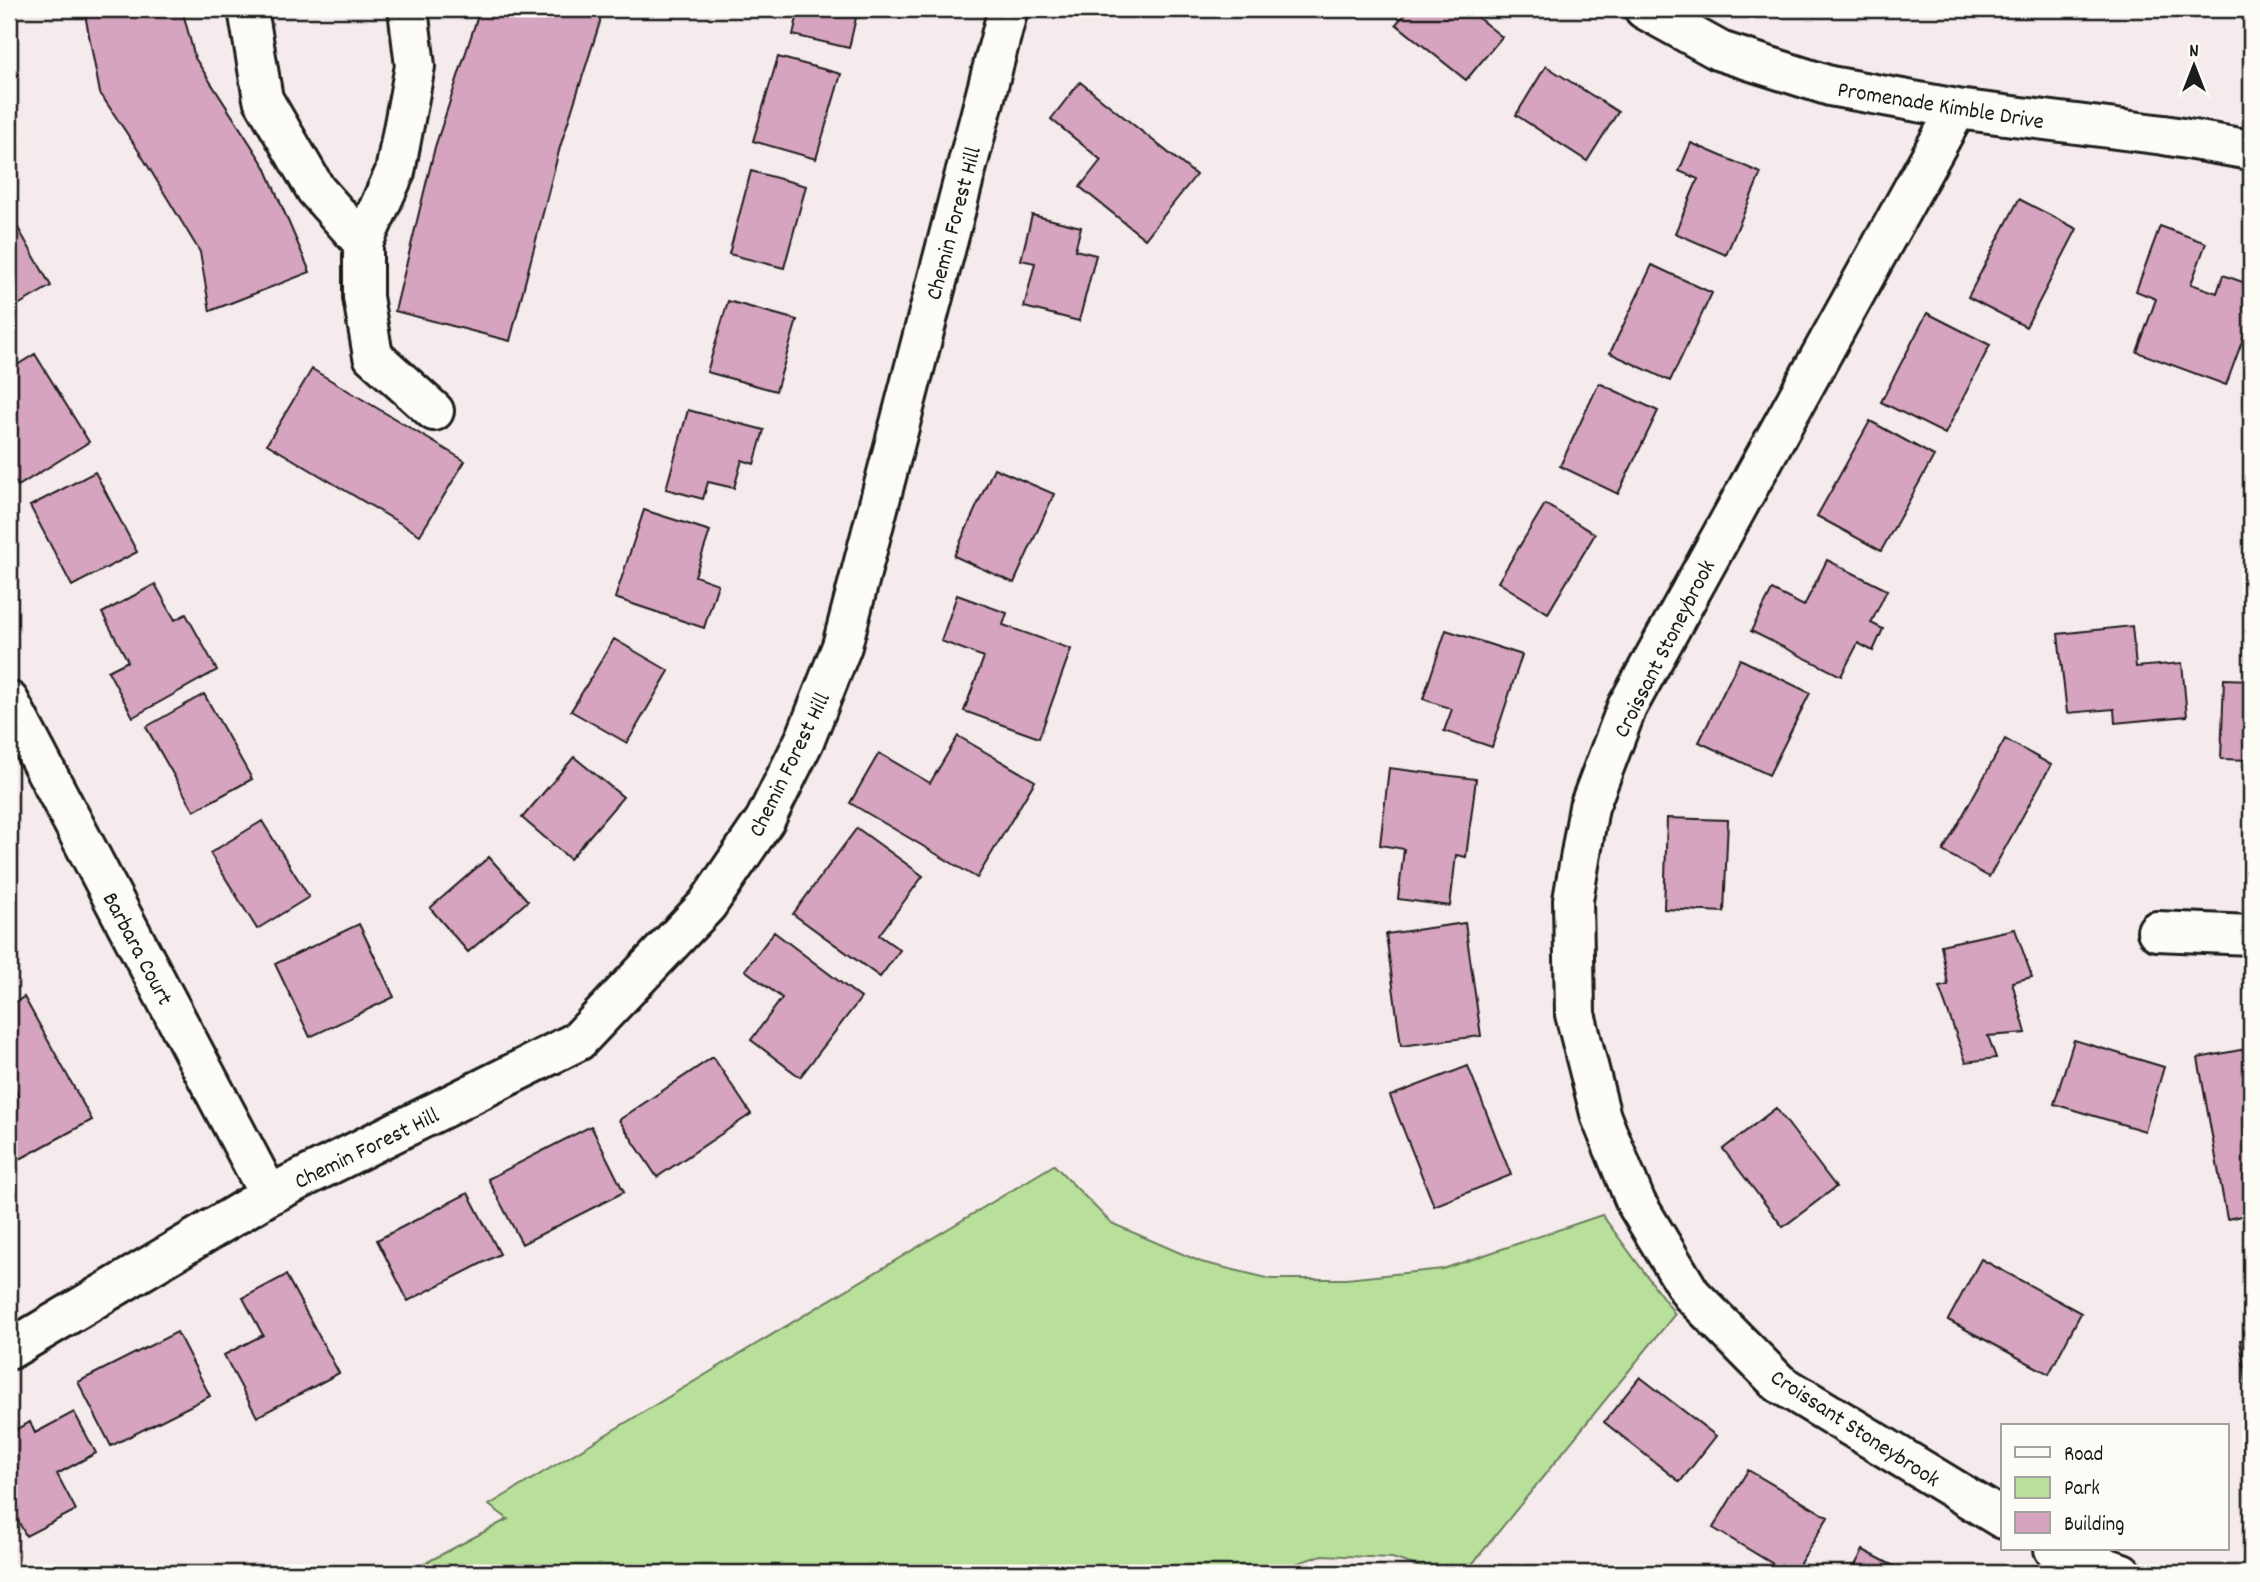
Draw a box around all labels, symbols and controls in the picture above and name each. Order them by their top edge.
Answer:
north arrow [2158,32,2228,102]
text: N [2189,39,2199,66]
street label: Promenade Kimble Drive [1835,75,2046,140]
street label: Chemin Forest Hill [919,143,992,304]
street label: Croissant Stoneybrook [1607,555,1725,744]
street label: Chemin Forest Hill [742,687,841,844]
street label: Barbara Court [92,887,180,1012]
street label: Chemin Forest Hill [290,1101,446,1199]
street label: Croissant Stoneybrook [1763,1363,1945,1497]
legend [2001,1424,2228,1550]
text: Road [2064,1441,2103,1471]
text: Park [2064,1475,2100,1505]
text: Building [2064,1511,2124,1541]

